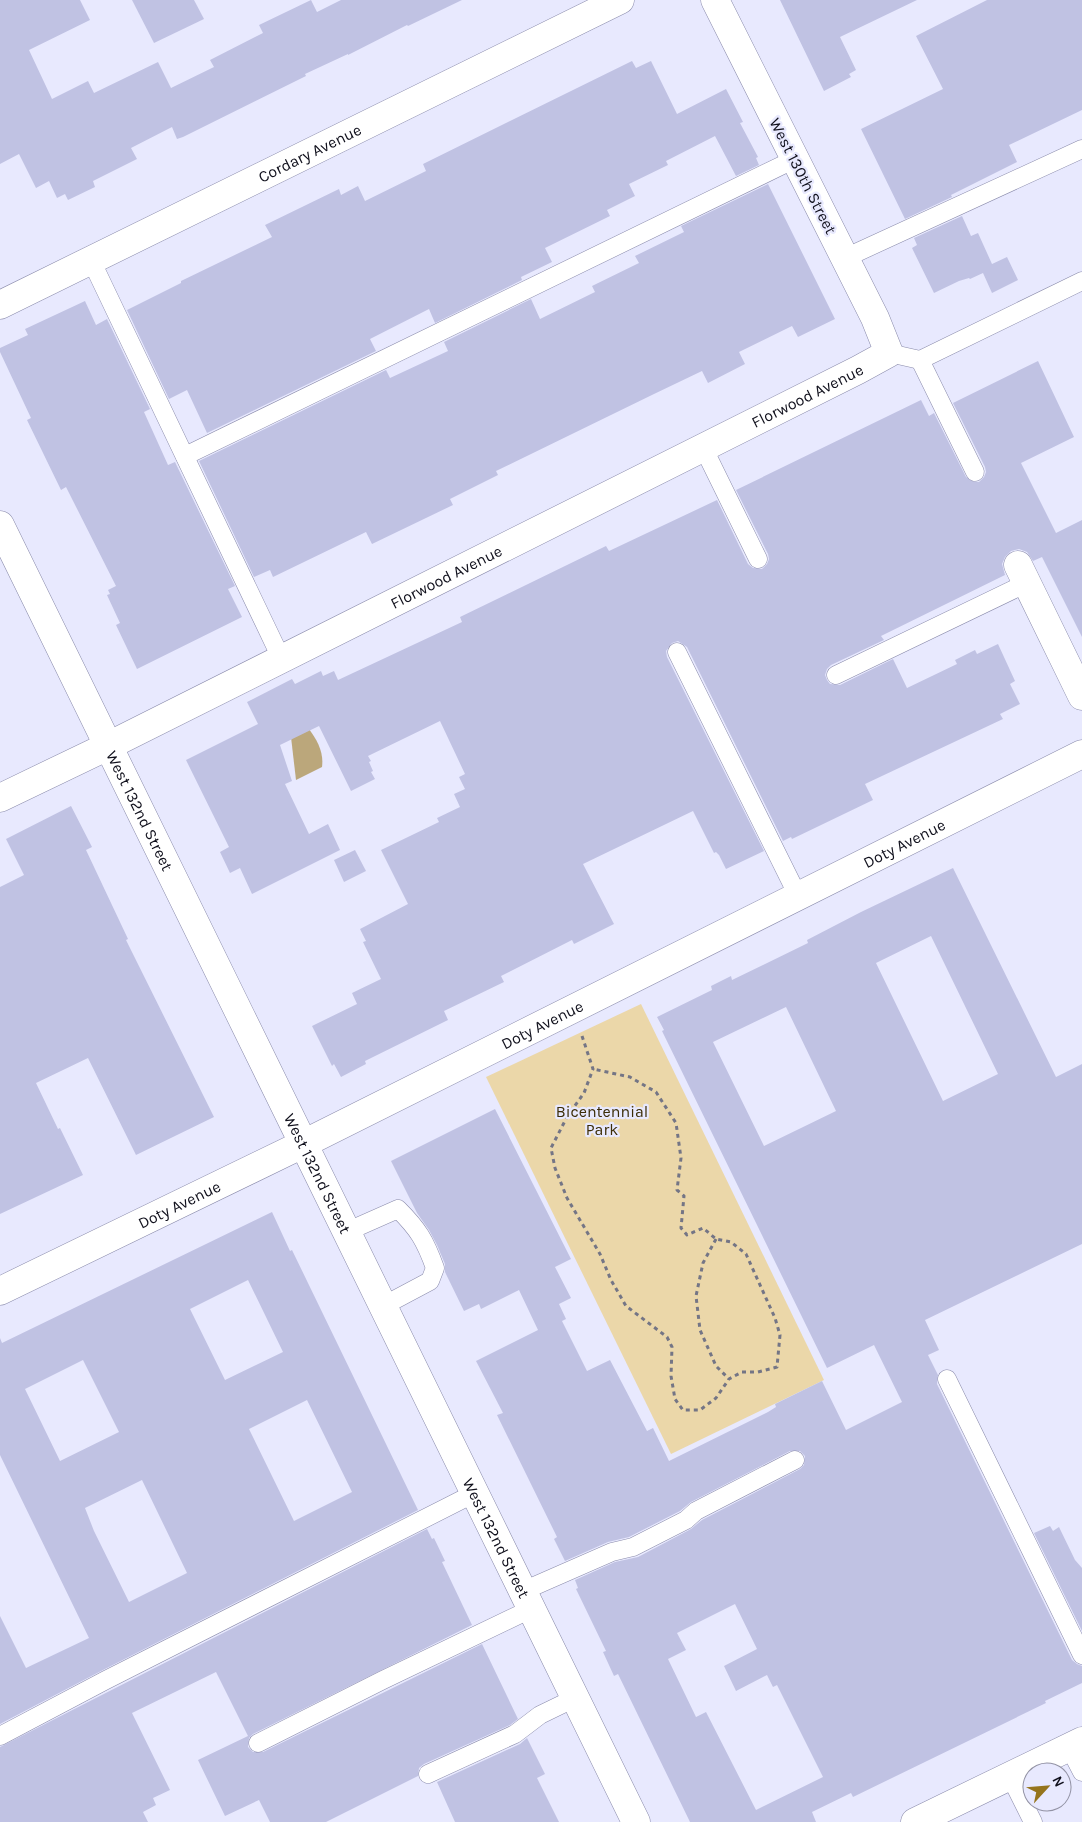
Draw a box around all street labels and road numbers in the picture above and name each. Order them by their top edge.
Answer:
street label: West 130th Street [766,115,840,237]
street label: Cordary Avenue [255,119,364,186]
street label: Florwood Avenue [748,360,866,431]
street label: Florwood Avenue [387,541,505,612]
street label: West 132nd Street [103,747,177,874]
street label: Doty Avenue [860,815,948,872]
street label: Doty Avenue [498,996,586,1053]
street label: West 132nd Street [280,1110,355,1236]
street label: Doty Avenue [135,1176,223,1232]
street label: West 132nd Street [459,1475,534,1601]

